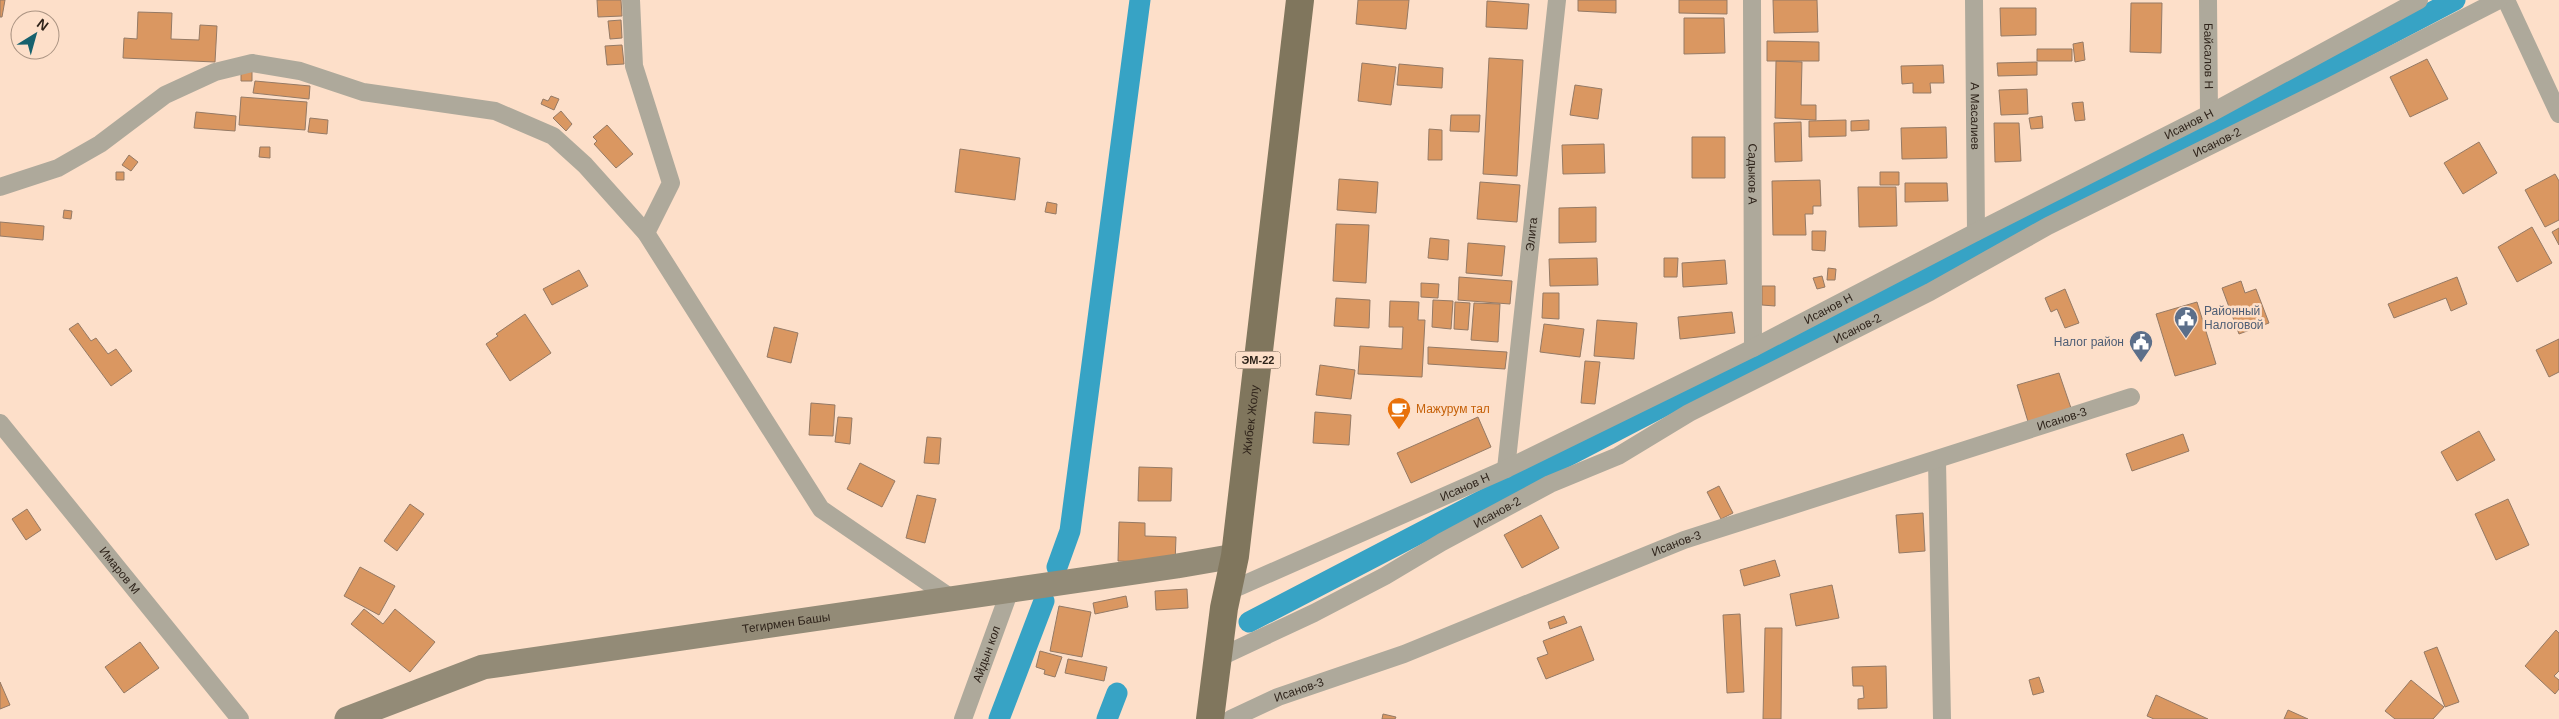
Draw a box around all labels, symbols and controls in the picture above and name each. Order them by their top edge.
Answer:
north arrow [10,10,60,60]
text: N [34,15,52,34]
street label: Байсалов Н [2201,23,2216,89]
street label: А Масалиев [1968,82,1982,150]
street label: Исанов Н [2162,106,2216,142]
street label: Исанов-2 [2191,125,2244,160]
street label: Садыков А [1745,144,1760,204]
street label: Элита [1523,216,1540,252]
street label: Исанов Н [1802,290,1855,327]
place label: Районный Налоговой [2204,304,2264,332]
public building icon: Районный Налоговой [2173,305,2199,339]
street label: Исанов-2 [1831,310,1884,346]
public building icon: Налог район [2128,329,2154,363]
place label: Налог район [2054,335,2124,349]
road number: ЭМ-22 [1236,352,1280,368]
street label: Жибек Жолу [1240,384,1262,456]
cafe icon: Мажурум тал [1386,396,1412,430]
place label: Мажурум тал [1416,402,1490,416]
street label: Исанов-3 [2035,405,2089,434]
street label: Исанов Н [1438,470,1492,504]
street label: Исанов-2 [1471,494,1523,531]
street label: Исанов-3 [1650,528,1703,559]
street label: Имаров М [96,544,143,597]
street label: Тегирмен Башы [741,610,831,636]
street label: Айдын кол [970,624,1003,684]
street label: Исанов-3 [1272,675,1326,705]

